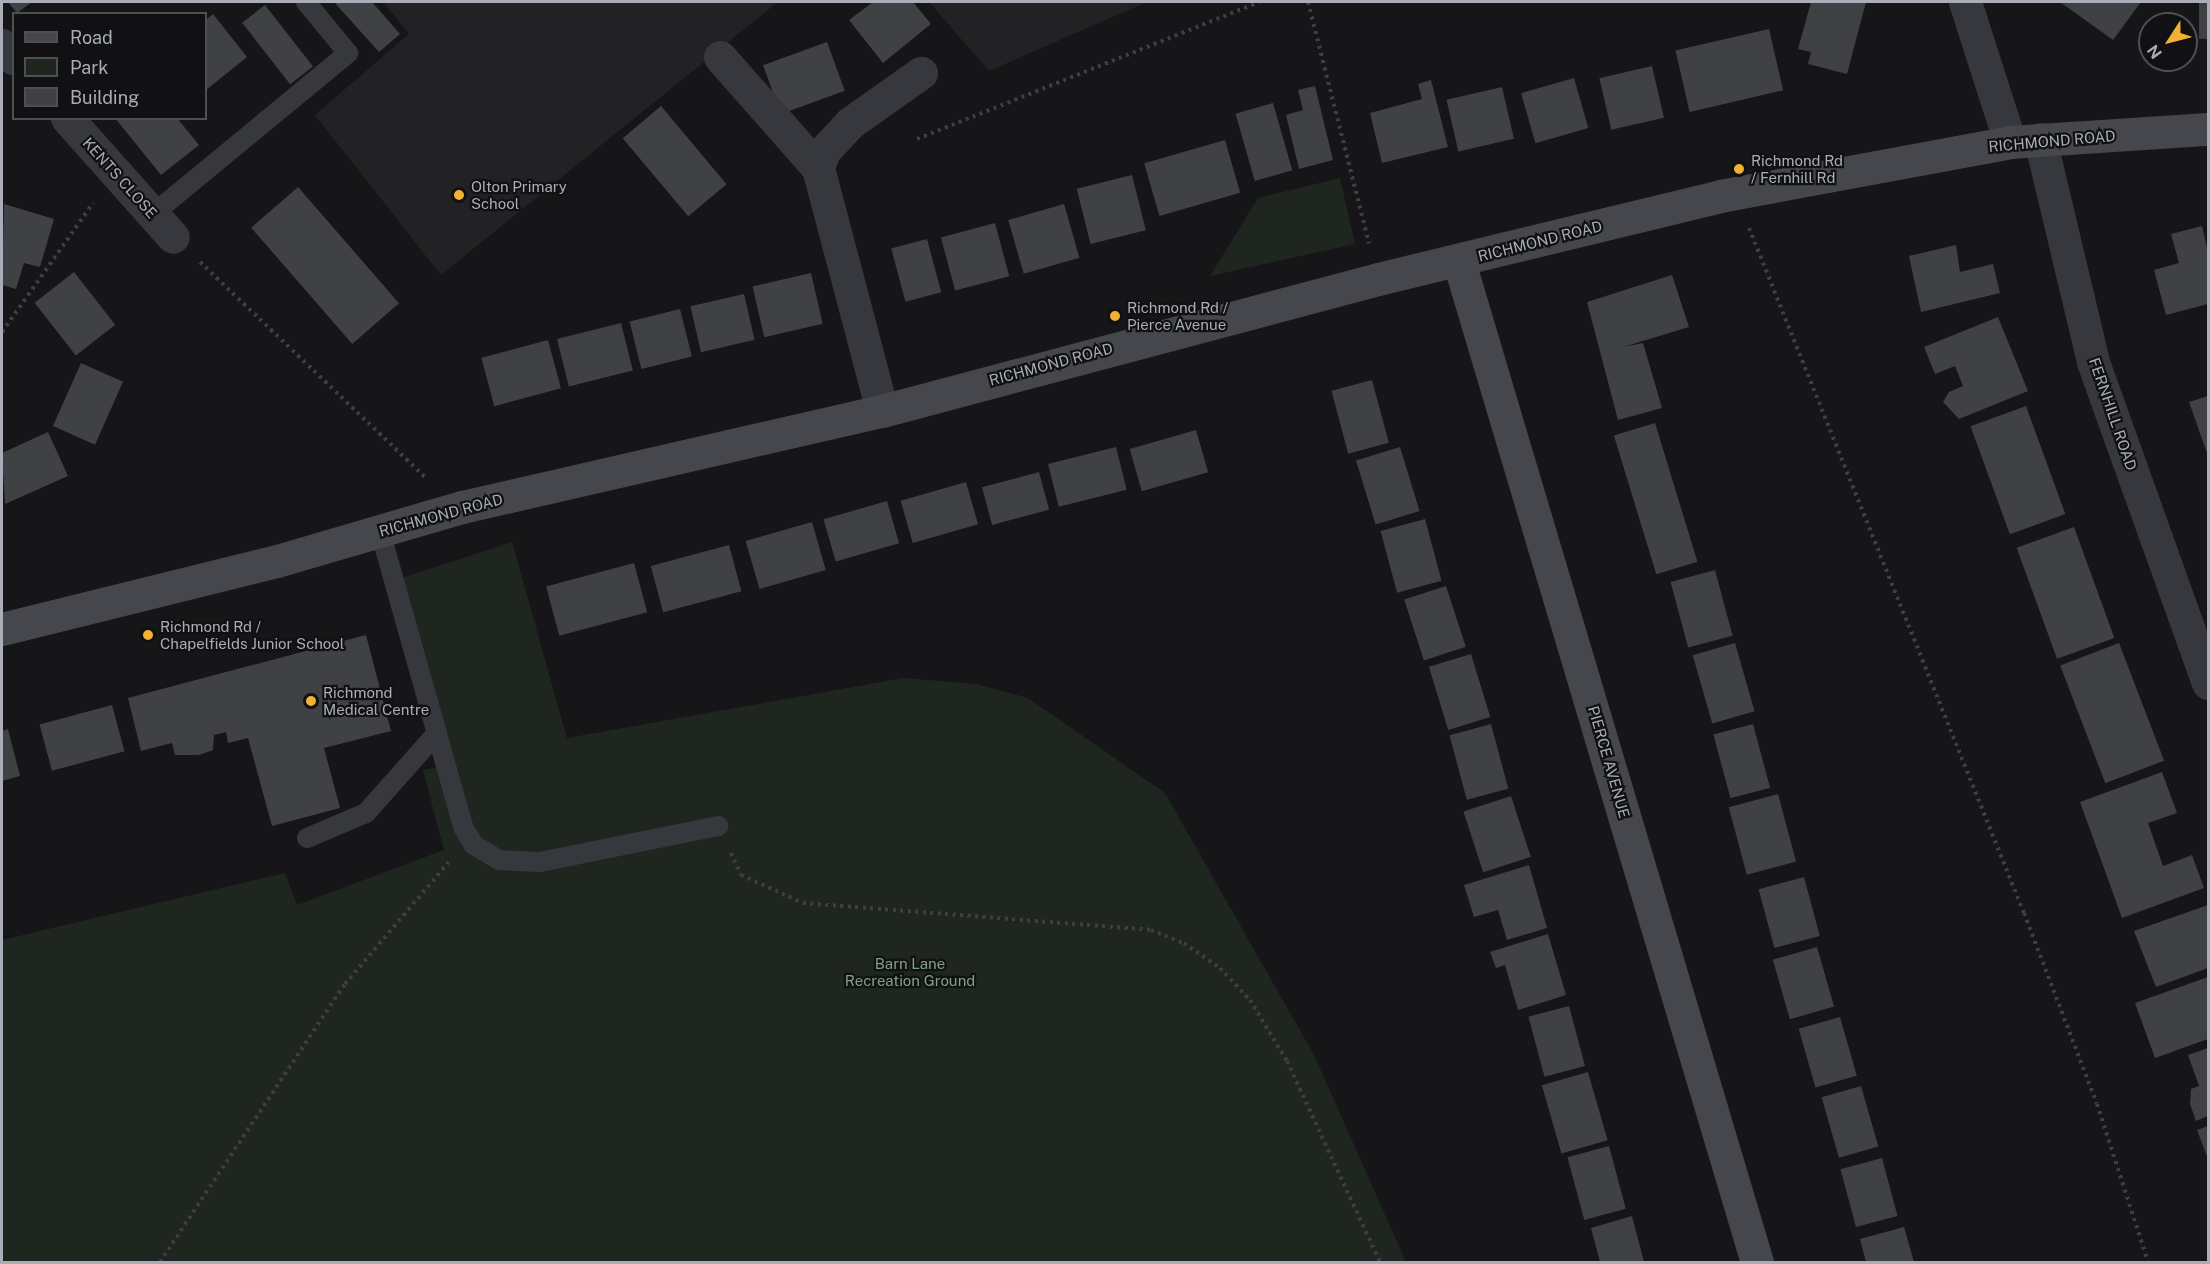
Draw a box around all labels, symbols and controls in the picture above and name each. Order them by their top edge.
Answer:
legend [12,12,207,120]
north arrow [2138,12,2198,72]
text: Road [70,27,113,48]
text: N [2143,41,2166,62]
text: Park [70,57,108,78]
text: Building [70,87,139,108]
street label: RICHMOND ROAD [1988,126,2116,156]
street label: KENTS CLOSE [79,134,161,222]
place label: Richmond Rd / Fernhill Rd [1751,151,1843,186]
marker: Richmond Rd / Fernhill Rd [1732,162,1746,176]
place label: Olton Primary School [471,177,567,212]
marker: Olton Primary School [452,188,466,202]
street label: RICHMOND ROAD [1476,217,1604,265]
place label: Richmond Rd / Pierce Avenue [1127,298,1228,333]
marker: Richmond Rd / Pierce Avenue [1108,309,1122,323]
street label: RICHMOND ROAD [987,339,1115,389]
street label: FERNHILL ROAD [2085,355,2141,473]
street label: RICHMOND ROAD [377,490,505,540]
place label: Richmond Rd / Chapelfields Junior School [160,617,344,652]
marker: Richmond Rd / Chapelfields Junior School [141,628,155,642]
place label: Richmond Medical Centre [323,683,429,718]
marker: Richmond Medical Centre [304,694,318,708]
street label: PIERCE AVENUE [1584,704,1634,820]
park label: Barn Lane Recreation Ground [845,954,975,989]

